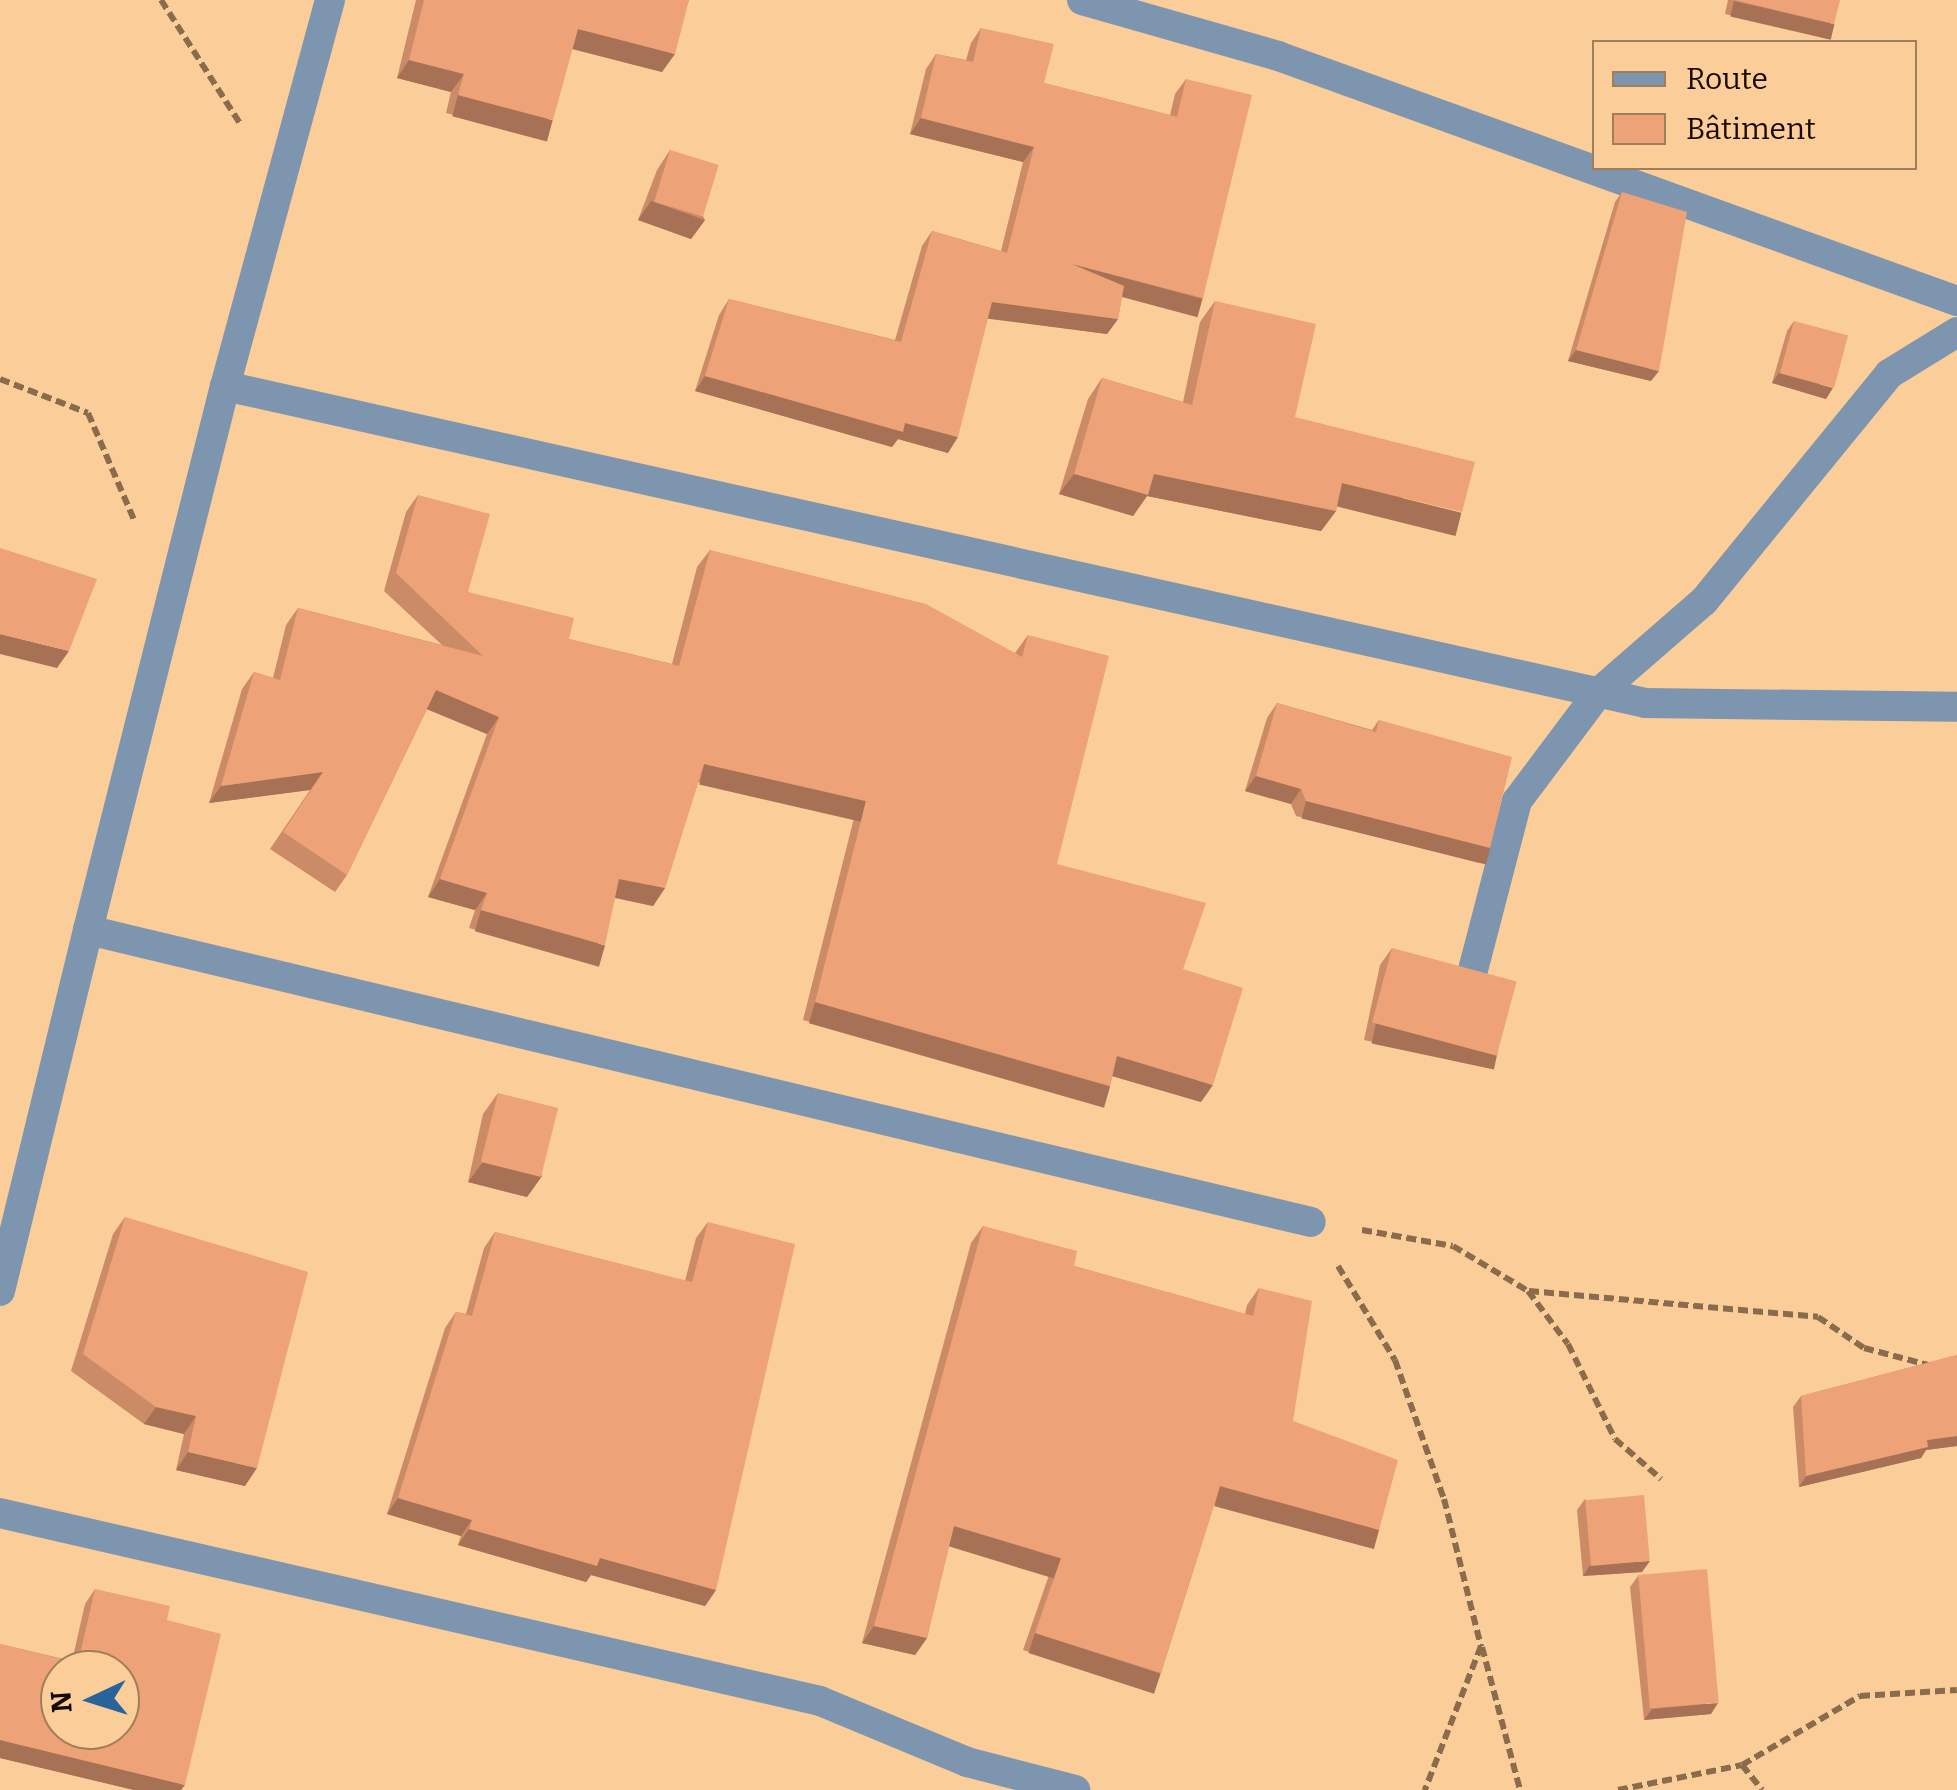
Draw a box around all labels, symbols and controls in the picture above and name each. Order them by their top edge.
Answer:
legend [1592,40,1917,170]
text: Route [1686,61,1768,97]
text: Bâtiment [1686,111,1816,147]
north arrow [40,1650,140,1750]
text: N [44,1690,79,1714]

